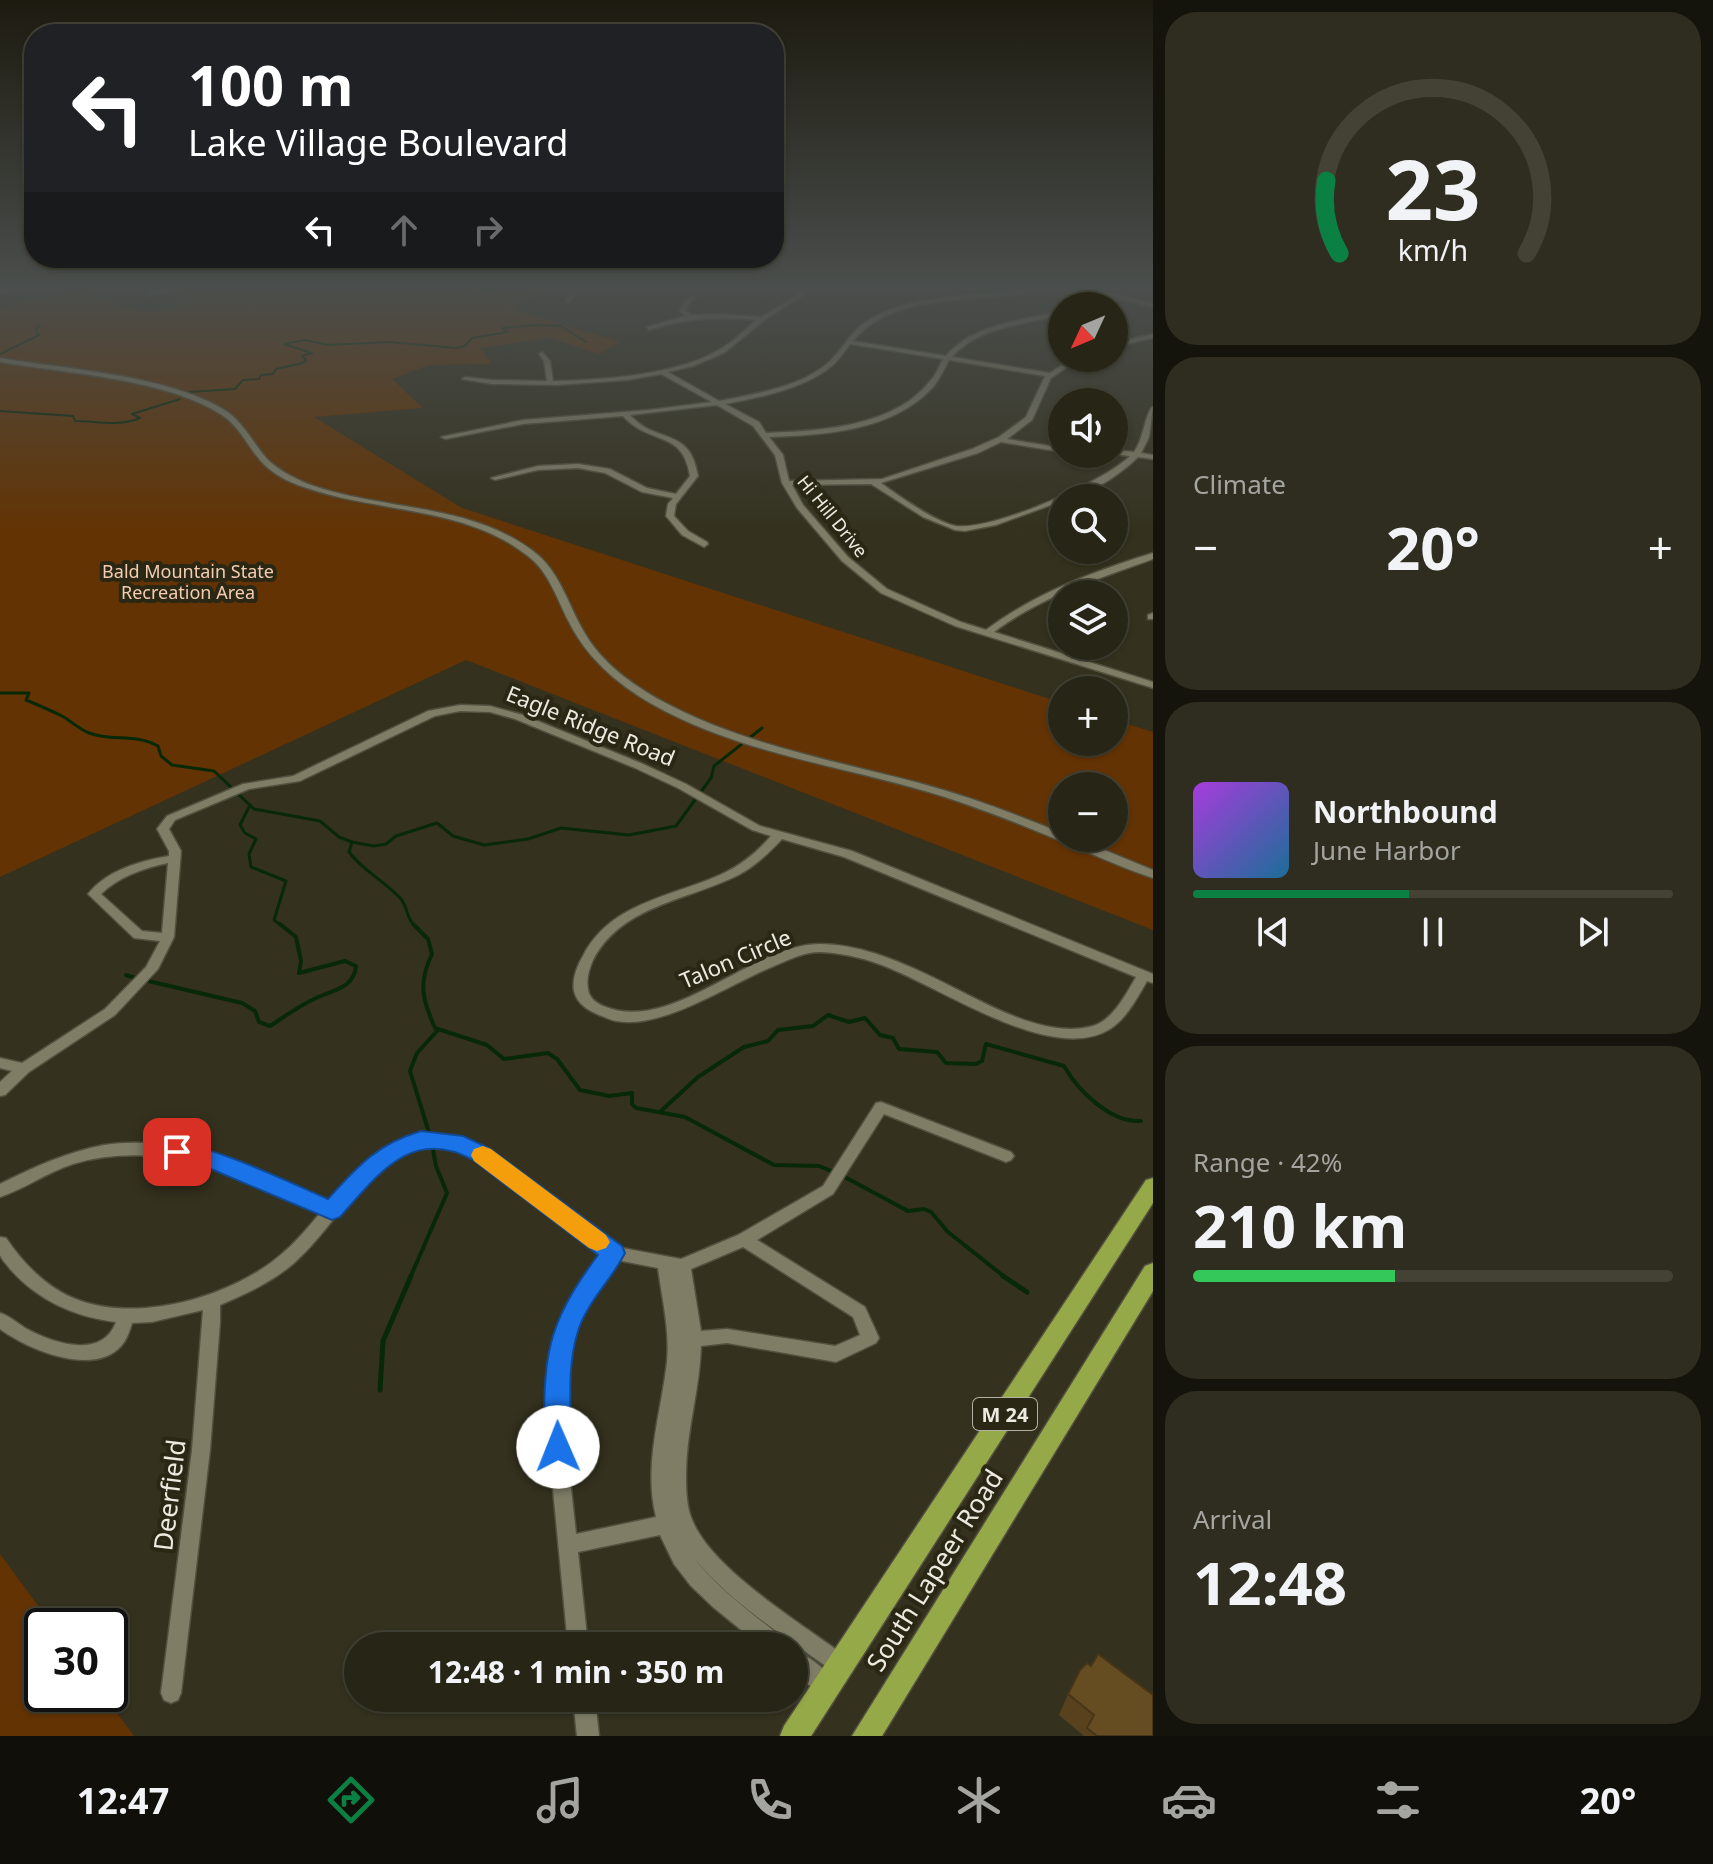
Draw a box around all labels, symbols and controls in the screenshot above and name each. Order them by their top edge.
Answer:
text: 100 m [188,46,353,122]
icon: left [56,56,160,160]
text: Lake Village Boulevard [188,118,568,167]
text: 23 [1385,131,1481,244]
icon: left [298,208,342,252]
icon: ahead [382,208,426,252]
icon: right [466,208,510,252]
text: km/h [1398,231,1468,270]
north arrow [1048,292,1128,372]
map controls [1048,292,1128,852]
button: sound [1048,388,1128,468]
text: Climate [1193,466,1286,502]
street label: Hi Hill Drive [792,470,874,562]
button: search [1048,484,1128,564]
text: 20° [1386,506,1480,588]
text: − [1193,517,1218,577]
text: + [1648,517,1673,577]
park label: Bald Mountain State Recreation Area [102,559,274,604]
button: layers [1048,580,1128,660]
button: + [1048,676,1128,756]
street label: Eagle Ridge Road [502,678,680,772]
button: − [1048,772,1128,852]
text: Northbound [1313,791,1498,832]
text: June Harbor [1313,832,1461,868]
icon: previous [1251,910,1295,954]
icon: pause [1411,910,1455,954]
icon: next [1571,910,1615,954]
street label: Talon Circle [675,921,795,995]
pin [143,1118,211,1186]
icon: arrive [155,1130,199,1174]
text: Range · 42% [1193,1144,1342,1180]
text: 210 km [1193,1184,1407,1266]
road number: M 24 [973,1398,1037,1430]
position arrow [516,1405,600,1489]
street label: Deerfield [144,1437,194,1553]
street label: South Lapeer Road [857,1462,1011,1678]
text: Arrival [1193,1501,1272,1537]
text: 12:48 [1193,1541,1347,1623]
speed limit sign: 30 [24,1608,128,1712]
text: 12:48 · 1 min · 350 m [428,1651,724,1692]
icon: directions [323,1772,379,1828]
icon: music [532,1772,588,1828]
icon: phone [742,1772,798,1828]
icon: climate [951,1772,1007,1828]
icon: car [1161,1772,1217,1828]
icon: filters [1370,1772,1426,1828]
text: 12:47 [77,1776,169,1825]
text: 20° [1580,1776,1636,1825]

